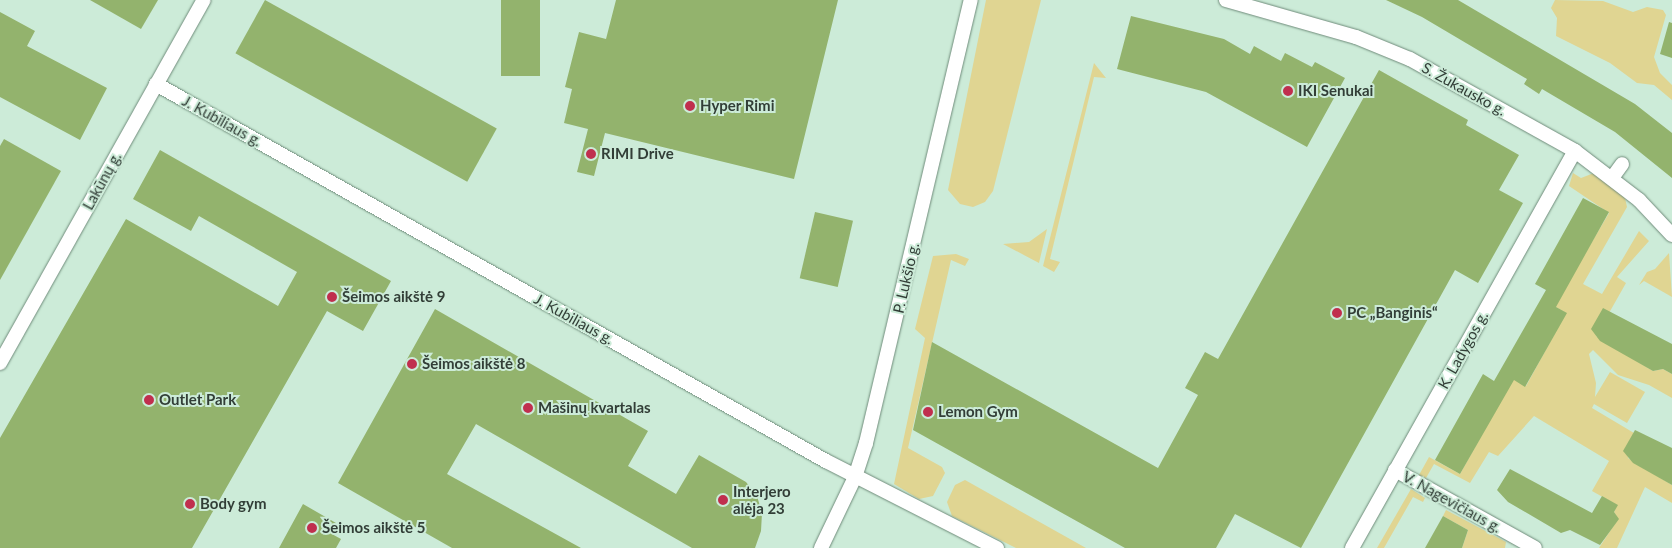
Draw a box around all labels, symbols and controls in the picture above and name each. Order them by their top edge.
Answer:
street label: S. Žukausko g. [1419,58,1509,120]
place label: IKI Senukai [1298,82,1373,100]
marker: IKI Senukai [1282,85,1294,97]
street label: J. Kubiliaus g. [179,92,265,150]
place label: Hyper Rimi [700,97,775,115]
marker: Hyper Rimi [684,100,696,112]
place label: RIMI Drive [601,145,674,163]
marker: RIMI Drive [585,148,597,160]
street label: Lakūnų g. [79,149,125,213]
street label: P. Lukšio g. [889,241,923,315]
place label: Šeimos aikštė 9 [342,288,445,306]
street label: J. Kubiliaus g. [531,290,617,348]
marker: Šeimos aikštė 9 [326,291,338,303]
place label: PC „Banginis“ [1347,304,1438,322]
marker: PC „Banginis“ [1331,307,1343,319]
street label: K. Ladygos g. [1434,308,1492,392]
place label: Šeimos aikštė 8 [422,355,525,373]
marker: Šeimos aikštė 8 [406,358,418,370]
place label: Outlet Park [159,391,236,409]
marker: Outlet Park [143,394,155,406]
place label: Mašinų kvartalas [538,399,651,417]
marker: Mašinų kvartalas [522,402,534,414]
place label: Lemon Gym [938,403,1018,421]
marker: Lemon Gym [922,406,934,418]
street label: V. Nagevičiaus g. [1399,467,1505,537]
place label: Interjero alėja 23 [733,482,791,517]
marker: Interjero alėja 23 [717,494,729,506]
place label: Body gym [200,495,267,513]
marker: Body gym [184,498,196,510]
place label: Šeimos aikštė 5 [322,519,425,537]
marker: Šeimos aikštė 5 [306,522,318,534]

